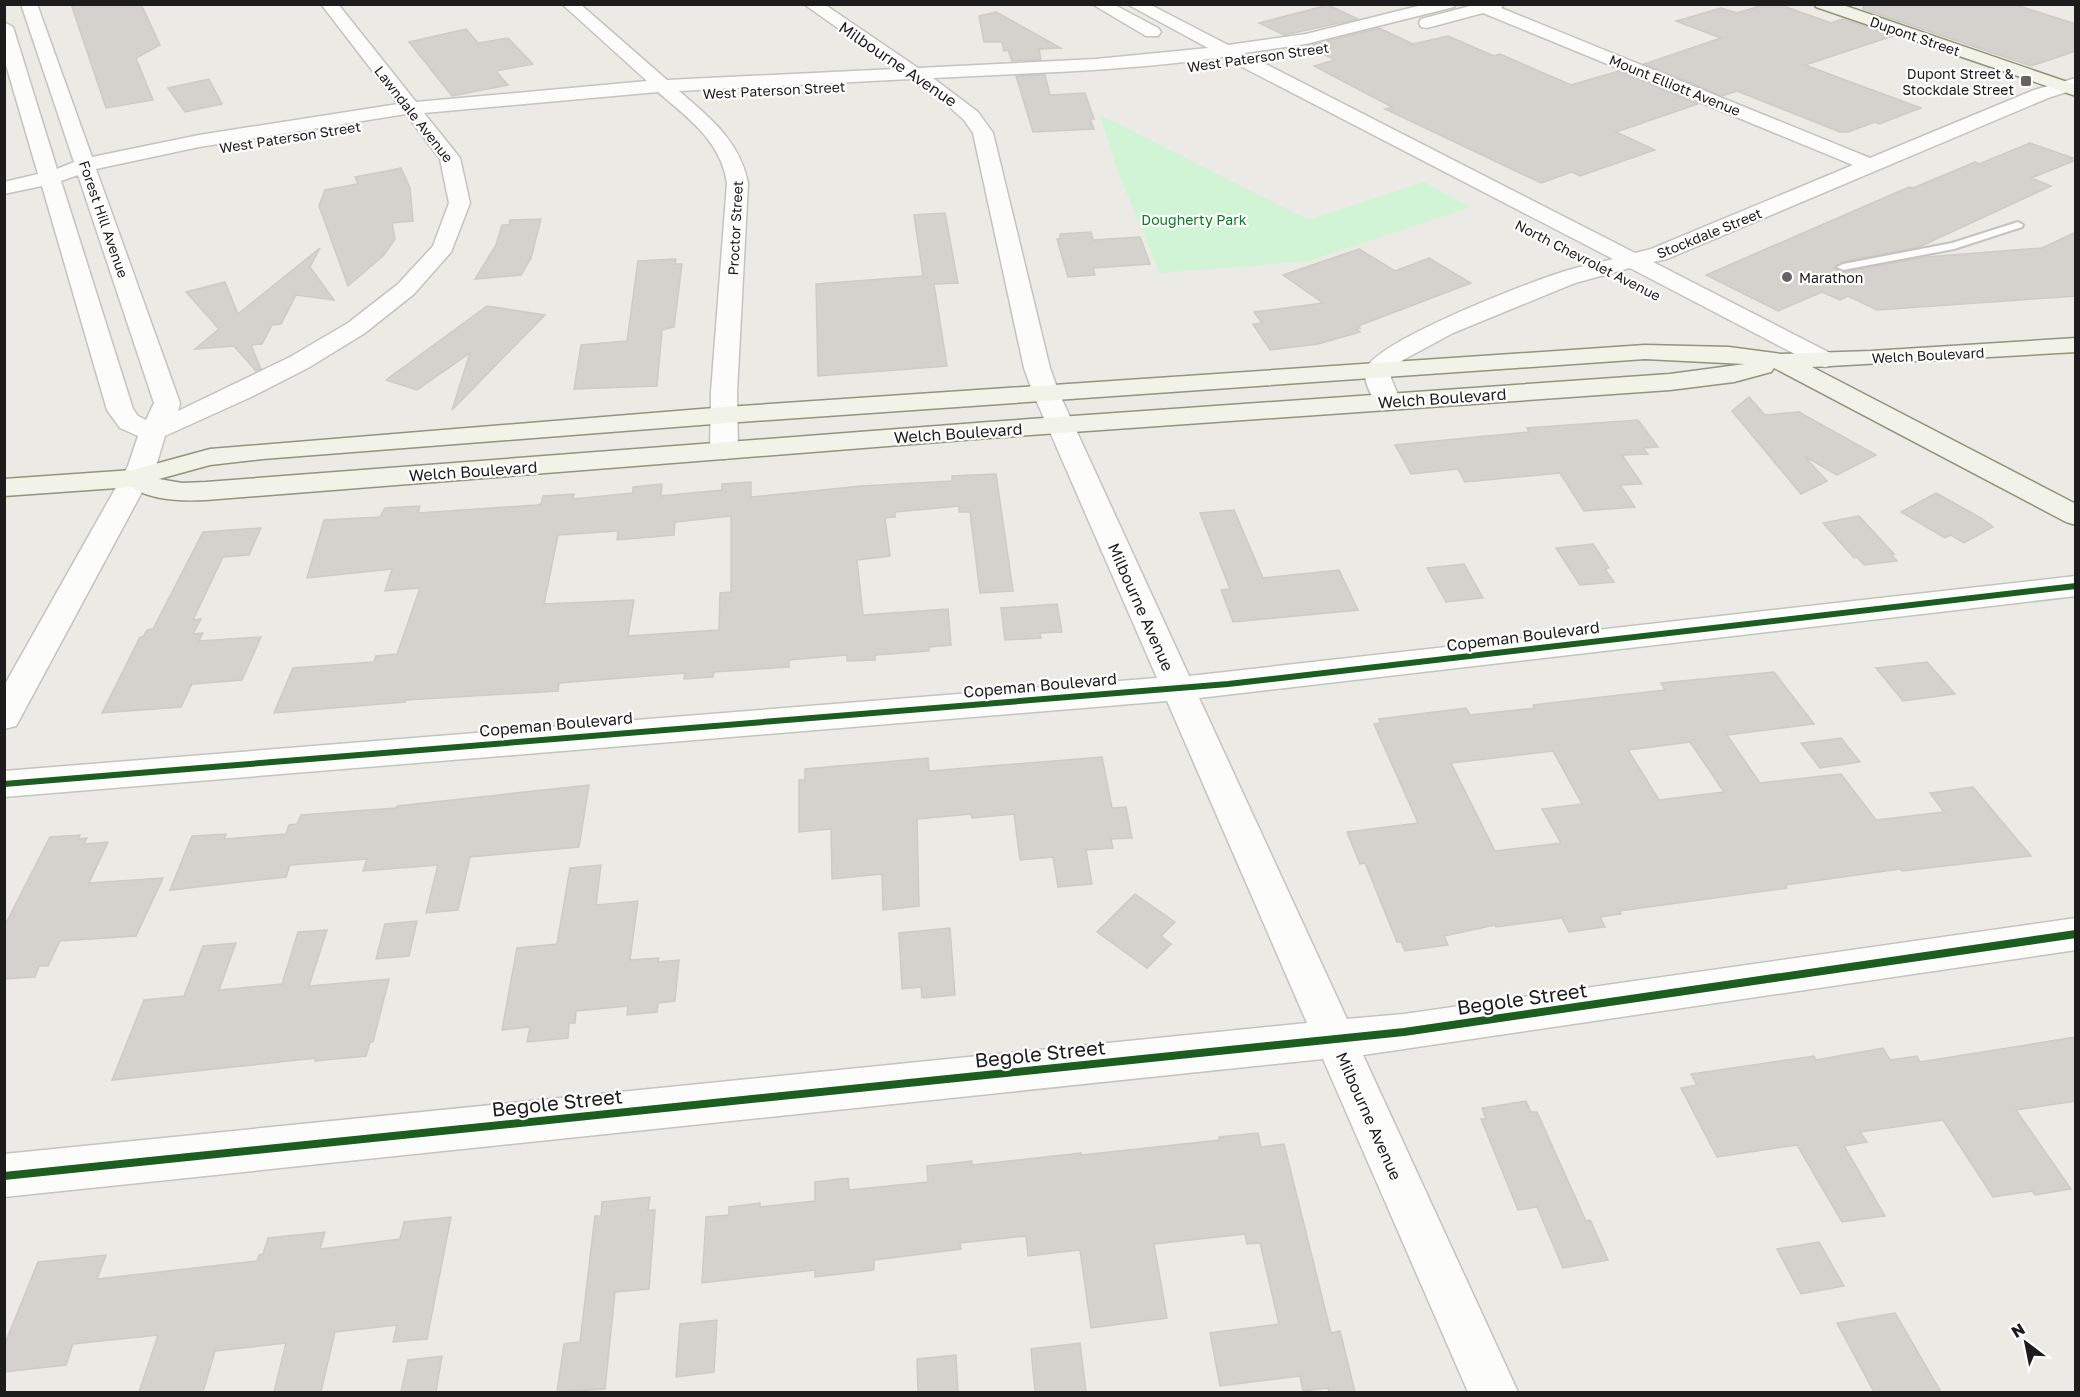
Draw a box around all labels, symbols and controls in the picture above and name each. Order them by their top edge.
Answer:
street label: Dupont Street [1868,13,1962,59]
street label: Milbourne Avenue [835,17,961,111]
street label: West Paterson Street [1186,39,1330,75]
street label: Mount Elliott Avenue [1607,51,1743,119]
street label: Lawndale Avenue [371,62,457,166]
place label: Dupont Street & Stockdale Street [1902,65,2015,98]
marker: Dupont Street & Stockdale Street [2019,74,2033,88]
street label: West Paterson Street [702,78,846,102]
street label: West Paterson Street [218,117,362,157]
street label: Forest Hill Avenue [76,158,132,280]
street label: Proctor Street [724,180,746,276]
street label: Stockdale Street [1654,204,1764,262]
park label: Dougherty Park [1141,211,1247,228]
street label: North Chevrolet Avenue [1512,216,1664,304]
place label: Marathon [1799,269,1863,286]
marker: Marathon [1780,270,1794,284]
street label: Welch Boulevard [1871,344,1985,366]
street label: Welch Boulevard [1377,384,1507,412]
street label: Welch Boulevard [893,419,1023,447]
street label: Welch Boulevard [408,457,538,485]
street label: Milbourne Avenue [1104,540,1178,674]
street label: Copeman Boulevard [1445,617,1601,655]
street label: Copeman Boulevard [962,668,1118,702]
street label: Copeman Boulevard [478,707,634,741]
street label: Begole Street [1455,977,1589,1019]
street label: Begole Street [973,1034,1107,1072]
street label: Milbourne Avenue [1332,1049,1406,1183]
street label: Begole Street [490,1083,624,1121]
north arrow [1996,1313,2056,1373]
text: N [2008,1319,2029,1342]

